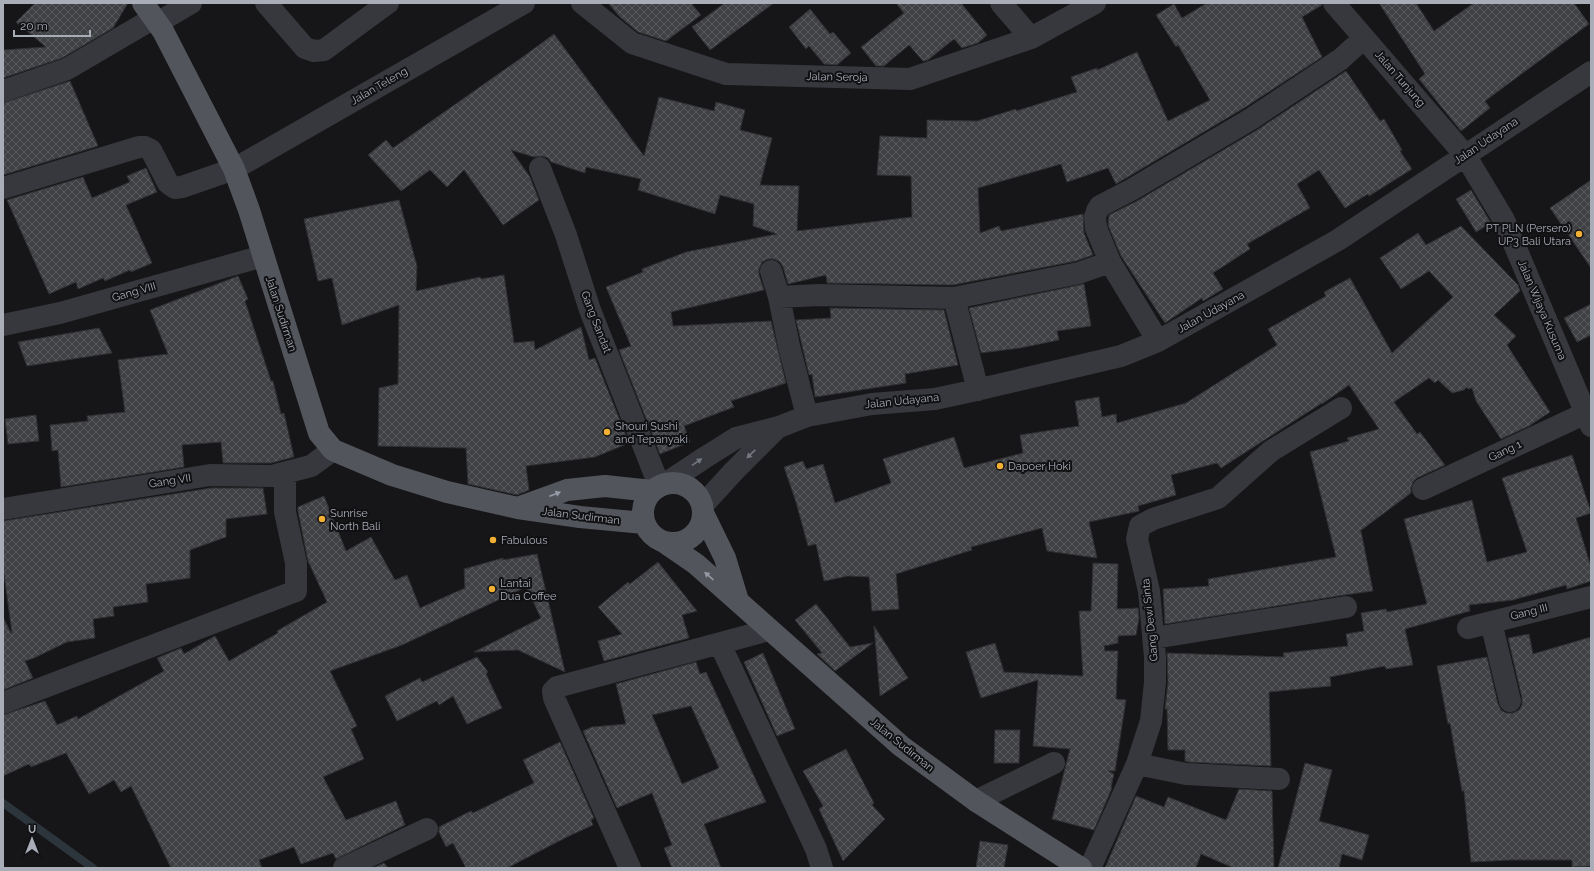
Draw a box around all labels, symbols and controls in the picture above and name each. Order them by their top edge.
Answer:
scale bar [14,12,90,38]
text: 20 m [20,19,48,33]
street label: Jalan Tunjung [1372,48,1428,110]
street label: Jalan Teleng [348,64,410,108]
street label: Jalan Seroja [806,70,868,84]
street label: Jalan Udayana [1451,115,1521,167]
place label: PT PLN (Persero) UP3 Bali Utara [1486,222,1571,248]
marker: PT PLN (Persero) UP3 Bali Utara [1574,229,1584,239]
street label: Jalan Wijaya Kusuma [1515,258,1569,362]
street label: Jalan Sudirman [263,275,299,353]
street label: Gang VIII [110,280,158,304]
street label: Jalan Udayana [1175,288,1247,336]
street label: Gang Sandat [578,289,614,355]
street label: Jalan Udayana [864,391,940,411]
place label: Shouri Sushi and Tepanyaki [615,420,688,446]
marker: Shouri Sushi and Tepanyaki [602,427,612,437]
street label: Gang 1 [1487,438,1524,464]
one-way arrow [746,449,756,459]
one-way arrow [692,458,702,466]
place label: Dapoer Hoki [1008,460,1071,473]
marker: Dapoer Hoki [995,461,1005,471]
street label: Gang VII [148,471,192,491]
one-way arrow [549,490,561,496]
street label: Jalan Sudirman [541,505,621,527]
place label: Sunrise North Bali [330,507,380,533]
marker: Sunrise North Bali [317,514,327,524]
place label: Fabulous [501,534,547,547]
marker: Fabulous [488,535,498,545]
one-way arrow [704,572,715,581]
place label: Lantai Dua Coffee [500,577,557,603]
street label: Gang Dewi Sinta [1139,578,1161,662]
marker: Lantai Dua Coffee [487,584,497,594]
street label: Gang III [1509,601,1549,623]
street label: Jalan Sudirman [868,715,936,775]
north arrow [12,819,52,859]
text: U [28,823,36,836]

